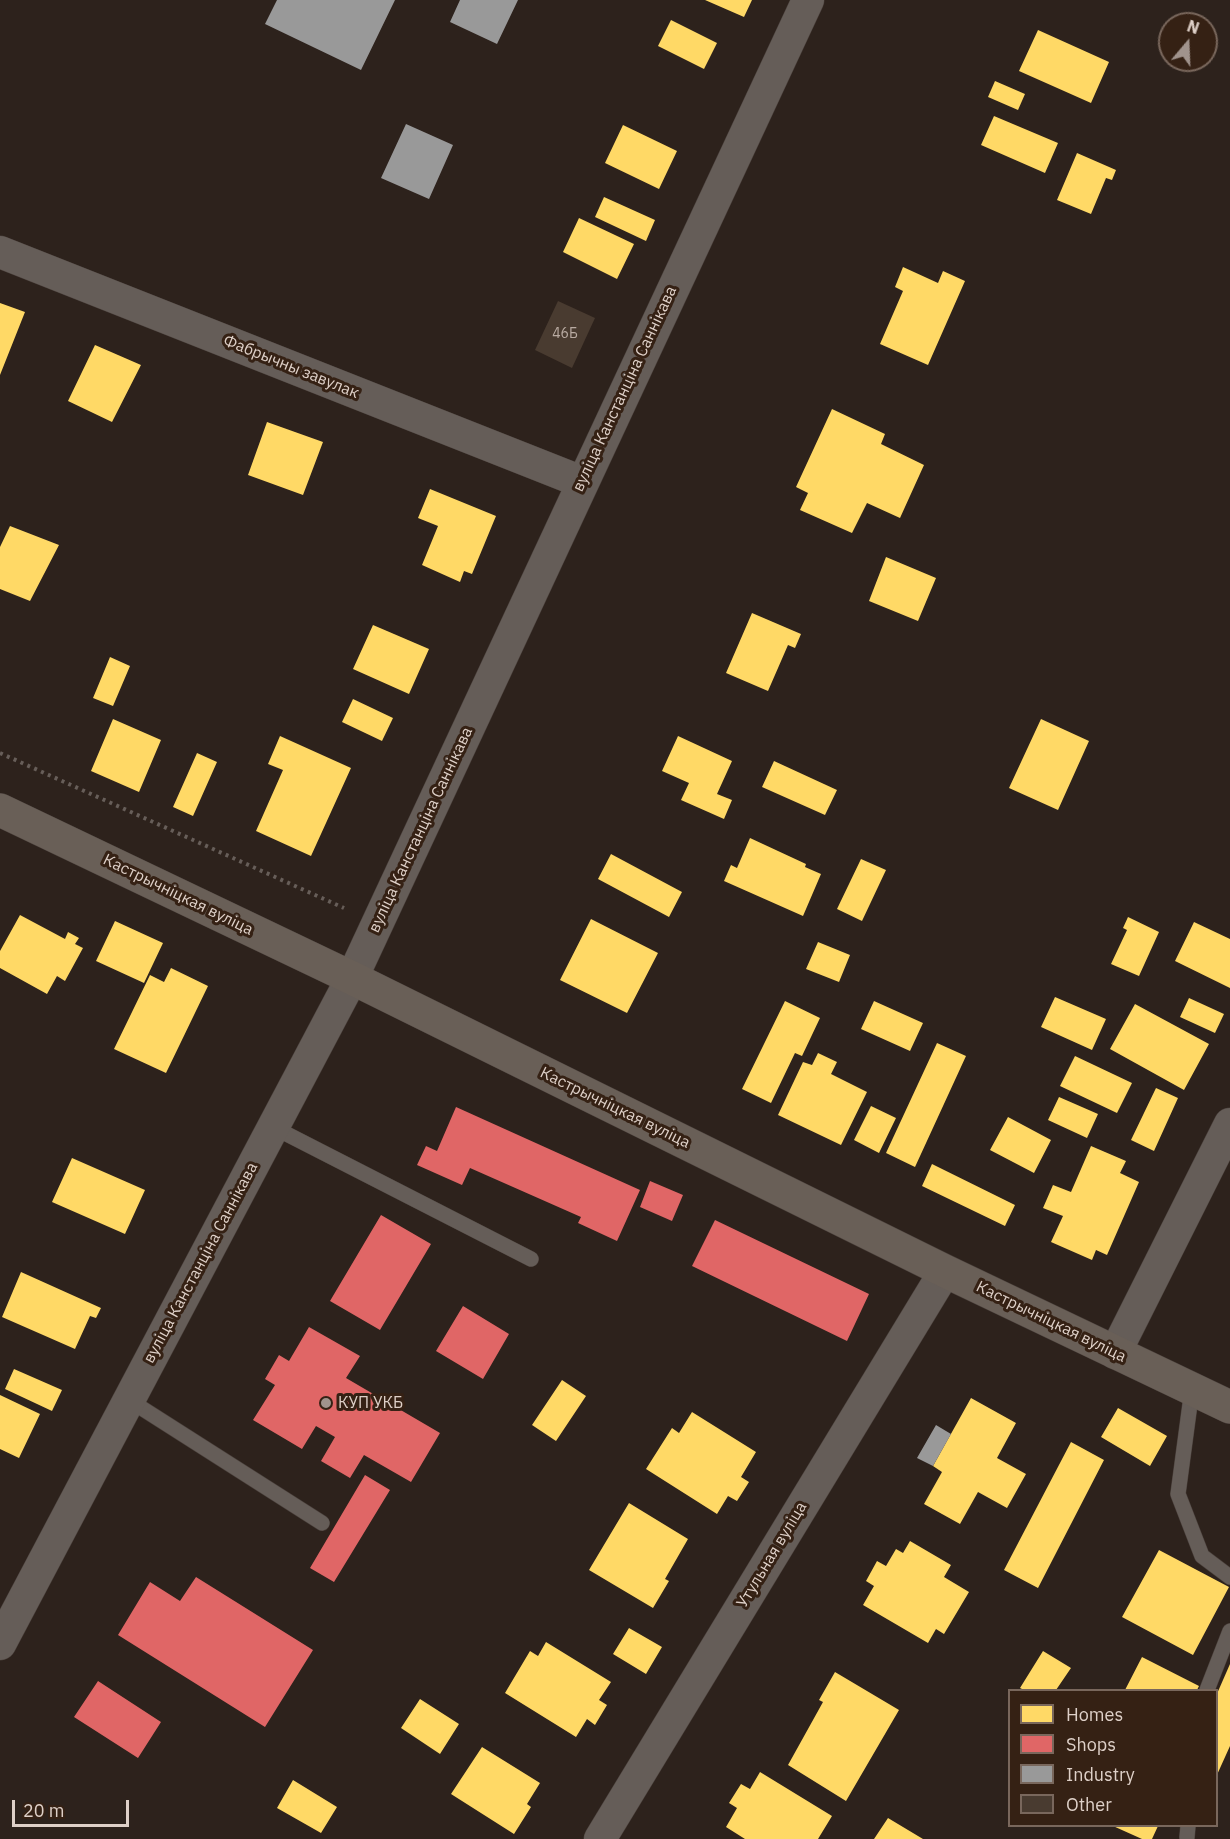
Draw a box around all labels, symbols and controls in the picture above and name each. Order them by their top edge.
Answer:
north arrow [1158,12,1218,72]
text: N [1184,16,1202,38]
street label: вуліца Канстанціна Саннікава [569,283,681,495]
house number: 46Б [552,326,578,342]
street label: Фабрычны завулак [220,331,362,403]
street label: вуліца Канстанціна Саннікава [365,724,477,936]
street label: Кастрычніцкая вуліца [100,850,256,940]
street label: Кастрычніцкая вуліца [537,1063,693,1153]
street label: вуліца Канстанціна Саннікава [140,1159,262,1367]
street label: Кастрычніцкая вуліца [973,1277,1129,1367]
place label: КУП УКБ [338,1393,403,1413]
marker: КУП УКБ [319,1396,333,1410]
street label: Утульная вуліца [733,1499,811,1611]
legend [1008,1689,1218,1827]
text: Homes [1066,1703,1123,1726]
text: Shops [1066,1733,1116,1756]
text: Industry [1066,1763,1135,1786]
scale bar [15,1788,132,1826]
text: Other [1066,1793,1112,1816]
text: 20 m [23,1799,65,1822]

